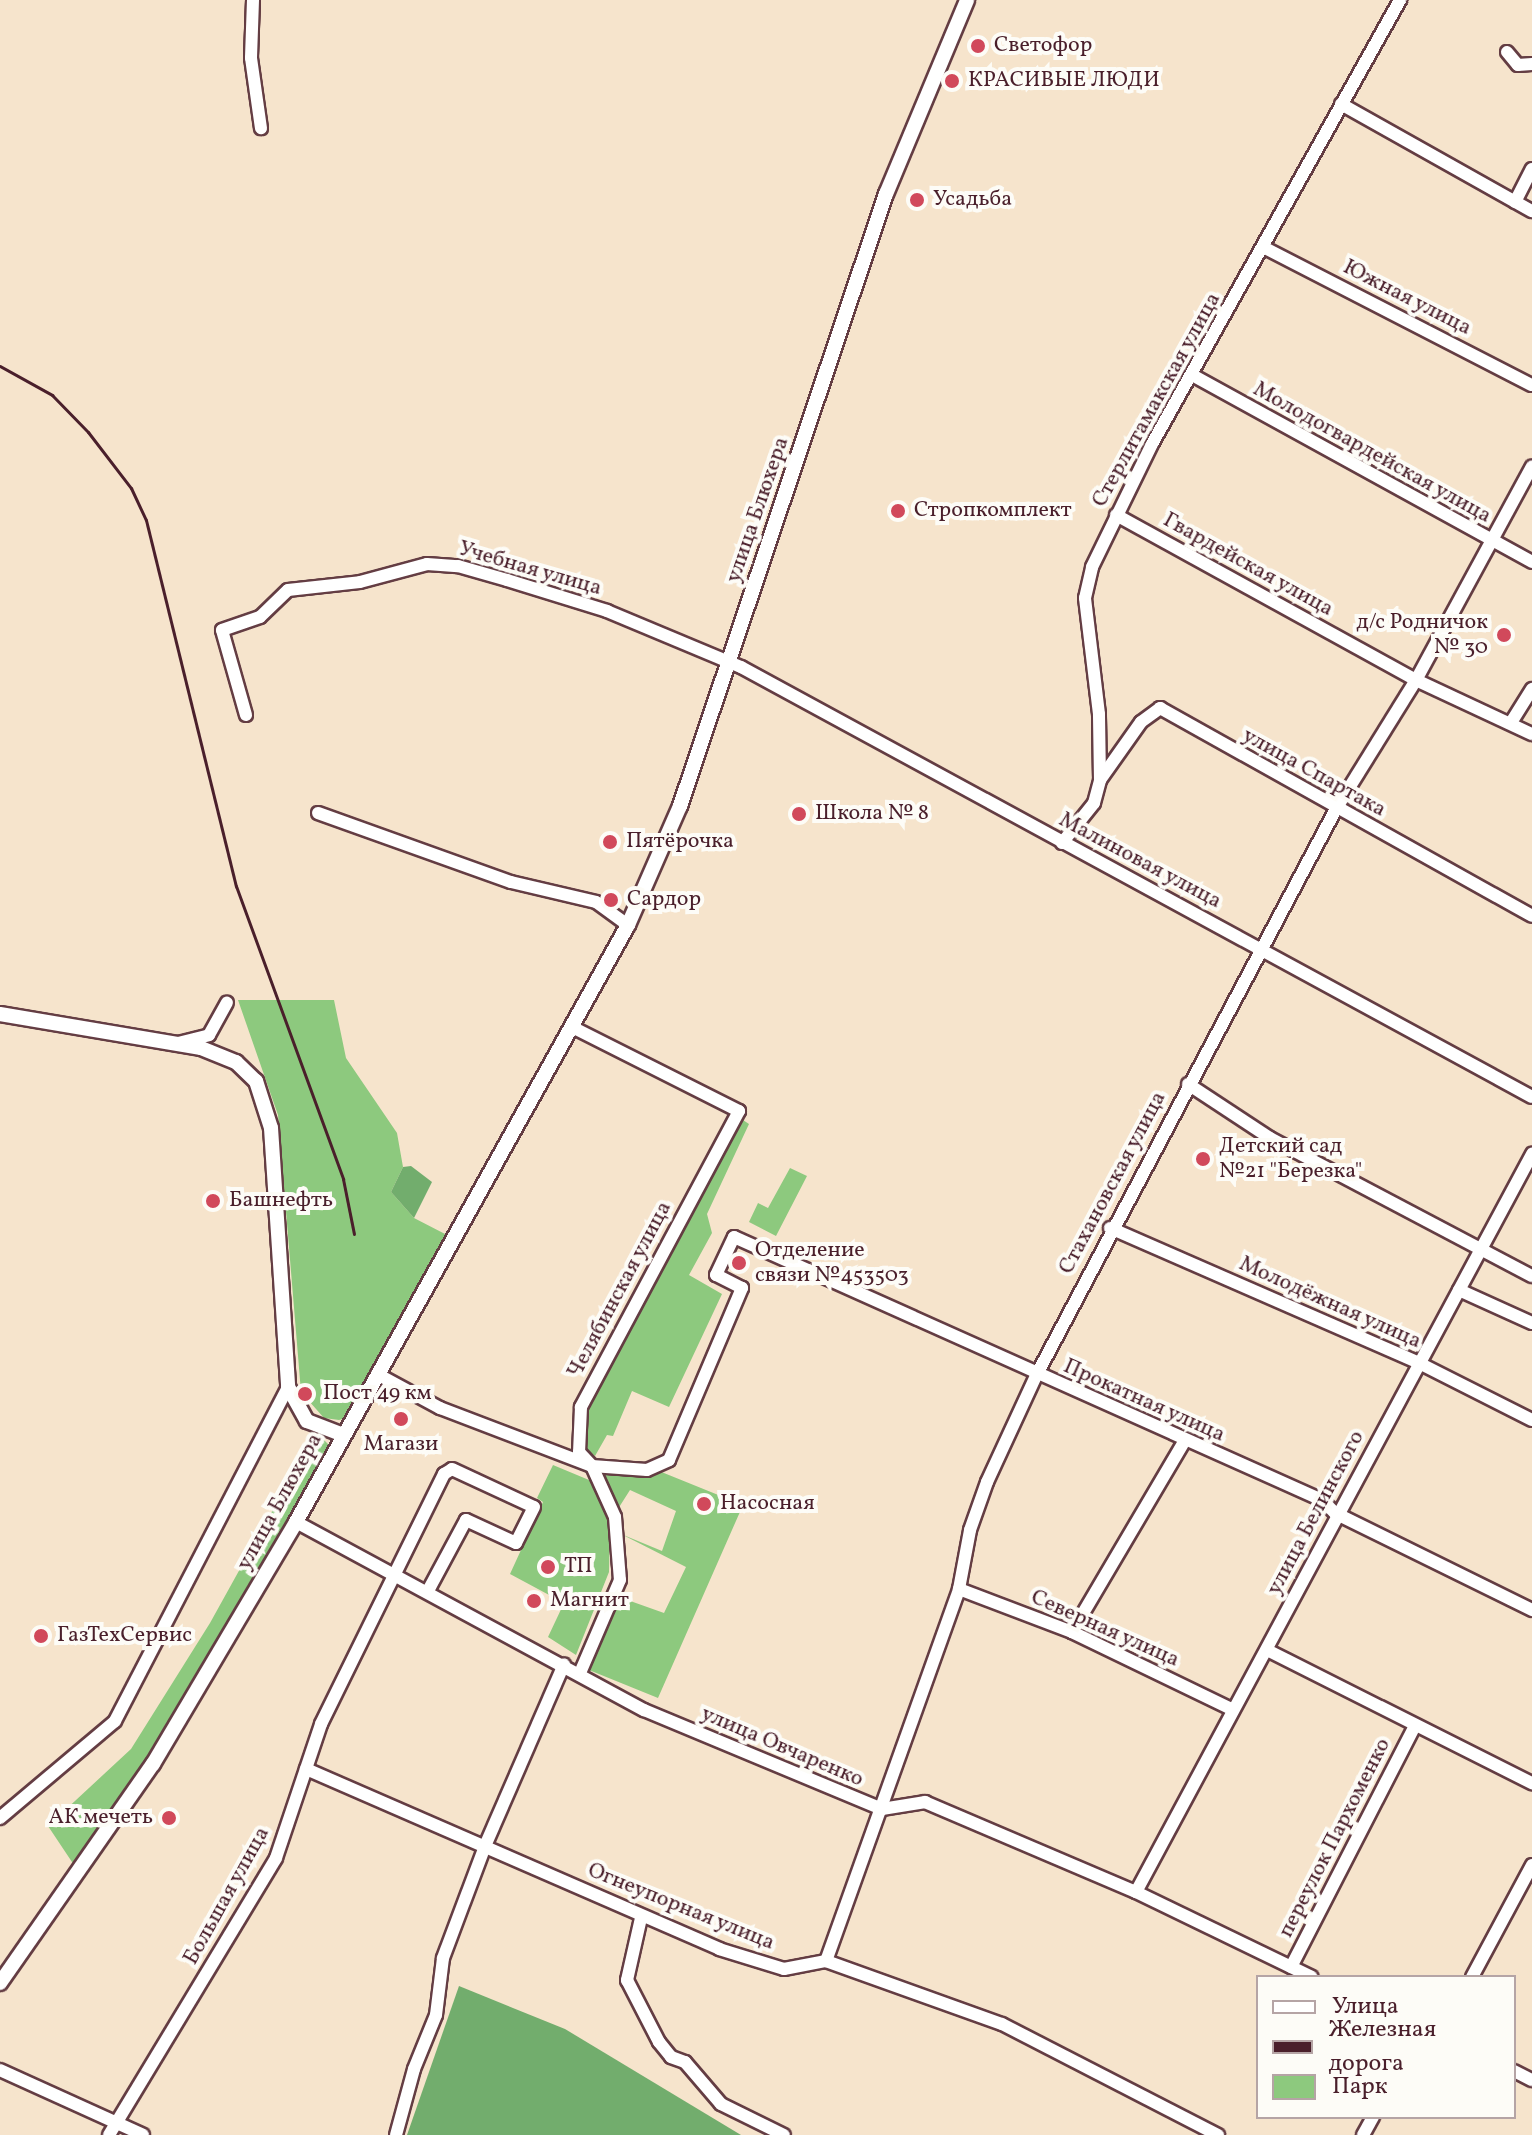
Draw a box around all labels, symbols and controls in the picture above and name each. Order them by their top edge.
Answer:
place label: Светофор [994,33,1092,59]
marker: Светофор [969,37,987,55]
place label: КРАСИВЫЕ ЛЮДИ [968,68,1160,94]
marker: КРАСИВЫЕ ЛЮДИ [943,72,961,90]
place label: Усадьба [933,187,1012,213]
marker: Усадьба [908,191,926,209]
street label: Южная улица [1338,254,1476,342]
street label: Стерлитамакская улица [1087,288,1227,512]
street label: Молодогвардейская улица [1248,376,1496,530]
street label: улица Блюхера [721,434,795,586]
place label: Стропкомплект [914,498,1072,524]
marker: Стропкомплект [889,502,907,520]
street label: Гвардейская улица [1158,507,1338,623]
street label: Учебная улица [455,536,605,602]
place label: д/с Родничок № 30 [1356,609,1488,660]
marker: д/с Родничок № 30 [1495,626,1513,644]
street label: улица Спартака [1238,723,1390,823]
place label: Школа № 8 [815,801,929,827]
marker: Школа № 8 [790,805,808,823]
street label: Малиновая улица [1054,807,1226,915]
place label: Пятёрочка [626,829,734,855]
marker: Пятёрочка [601,833,619,851]
place label: Сардор [627,887,701,913]
marker: Сардор [602,891,620,909]
street label: Стахановская улица [1054,1087,1172,1279]
place label: Детский сад №21 "Березка" [1219,1133,1362,1184]
marker: Детский сад №21 "Березка" [1194,1150,1212,1168]
place label: Башнефть [229,1188,333,1214]
marker: Башнефть [204,1192,222,1210]
street label: Челябинская улица [562,1197,678,1383]
place label: Отделение связи №453503 [755,1237,909,1288]
street label: Молодёжная улица [1235,1251,1425,1355]
marker: Отделение связи №453503 [730,1254,748,1272]
street label: Прокатная улица [1059,1353,1229,1449]
place label: Пост 49 км [323,1381,431,1407]
marker: Пост 49 км [294,1383,316,1405]
marker: Магази [392,1410,410,1428]
street label: улица Белинского [1262,1426,1370,1600]
street label: улица Блюхера [232,1429,328,1575]
place label: Магази [364,1432,438,1458]
place label: Насосная [720,1491,815,1517]
marker: Насосная [695,1495,713,1513]
place label: ТП [564,1554,593,1580]
marker: ТП [539,1558,557,1576]
street label: Северная улица [1026,1584,1184,1674]
place label: Магнит [550,1588,629,1614]
marker: Магнит [525,1592,543,1610]
place label: ГазТехСервис [57,1623,192,1649]
marker: ГазТехСервис [32,1627,50,1645]
street label: улица Овчаренко [697,1701,867,1793]
street label: переулок Пархоменко [1273,1734,1397,1942]
place label: АК мечеть [48,1805,153,1831]
marker: АК мечеть [160,1809,178,1827]
street label: Большая улица [178,1822,276,1970]
street label: Огнеупорная улица [583,1857,779,1957]
legend [1256,1975,1516,2119]
text: Улица [1332,1990,1399,2024]
text: Железная дорога [1329,2013,1436,2081]
text: Парк [1332,2070,1388,2104]

